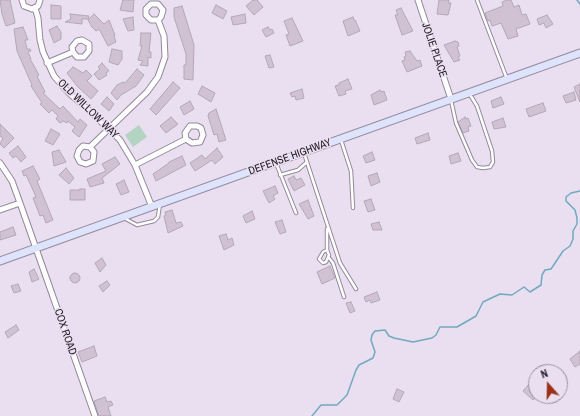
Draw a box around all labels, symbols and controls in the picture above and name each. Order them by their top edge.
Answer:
street label: JOLIE PLACE [418,21,450,79]
street label: OLD WILLOW WAY [55,77,121,141]
street label: DEFENSE HIGHWAY [247,136,333,178]
street label: COX ROAD [51,307,79,357]
north arrow [528,364,568,404]
text: N [539,366,550,381]

